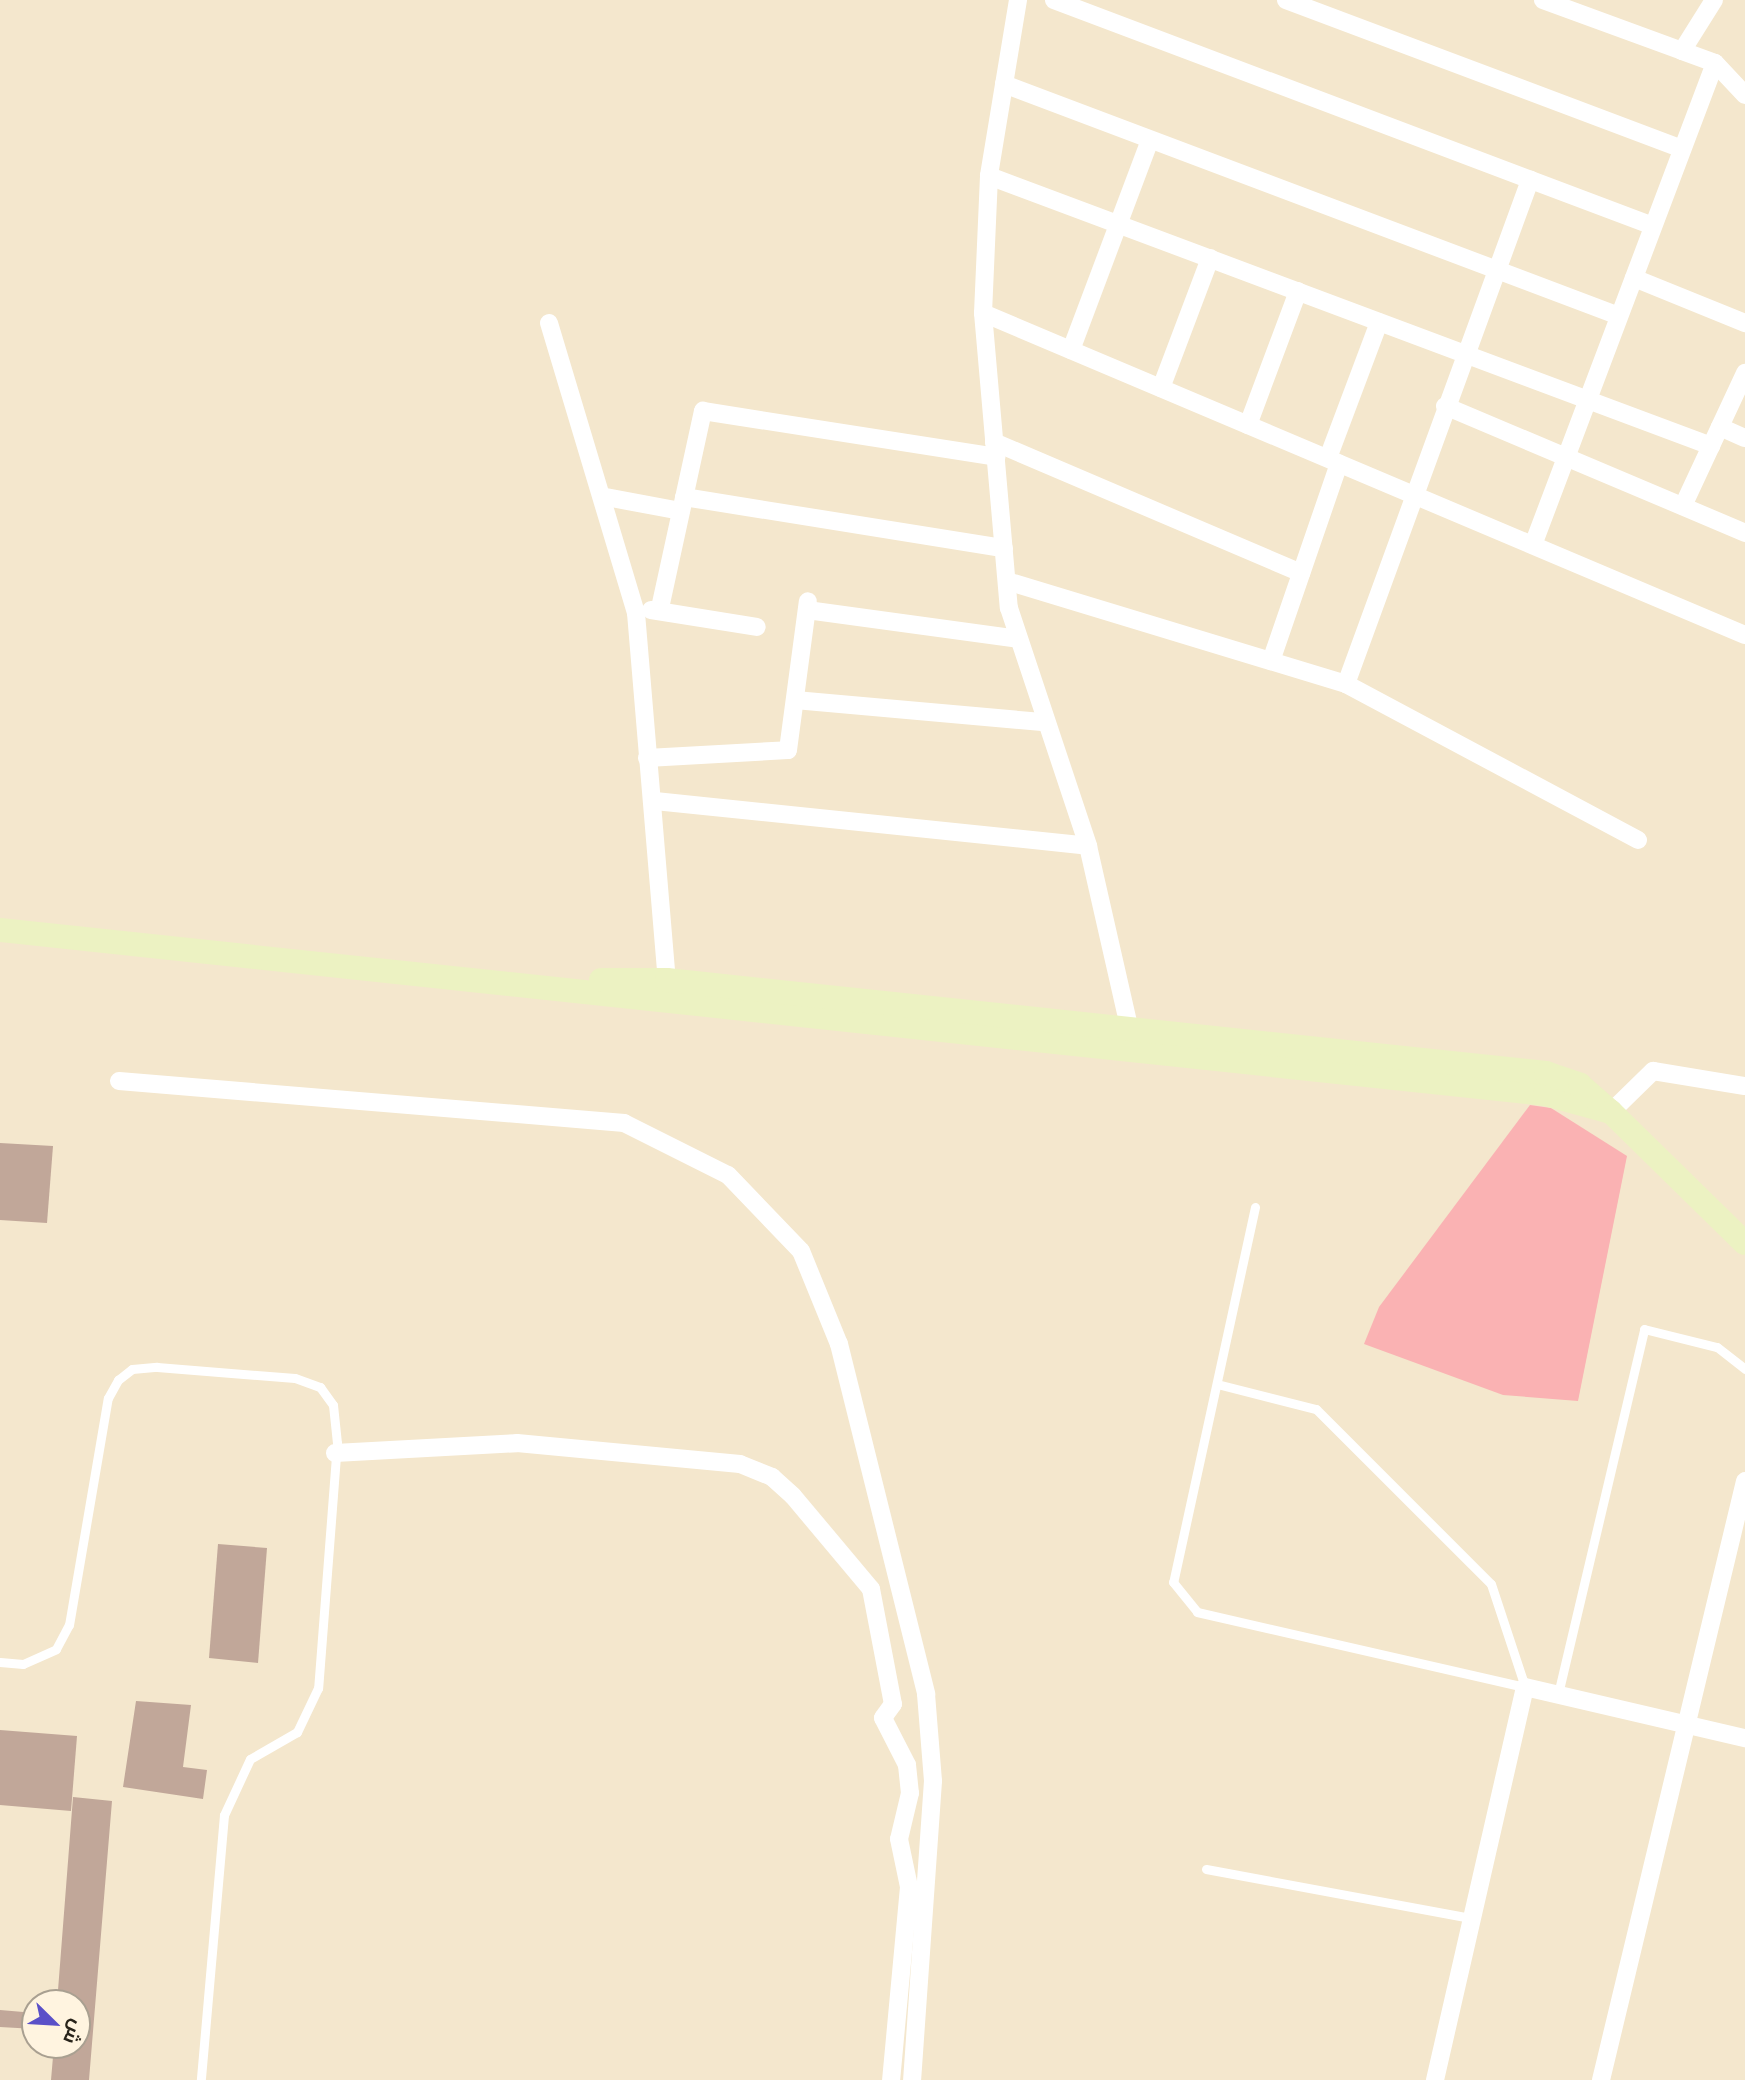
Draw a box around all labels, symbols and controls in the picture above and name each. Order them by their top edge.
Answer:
north arrow [21,1989,91,2059]
text: ش [58,2016,89,2048]

